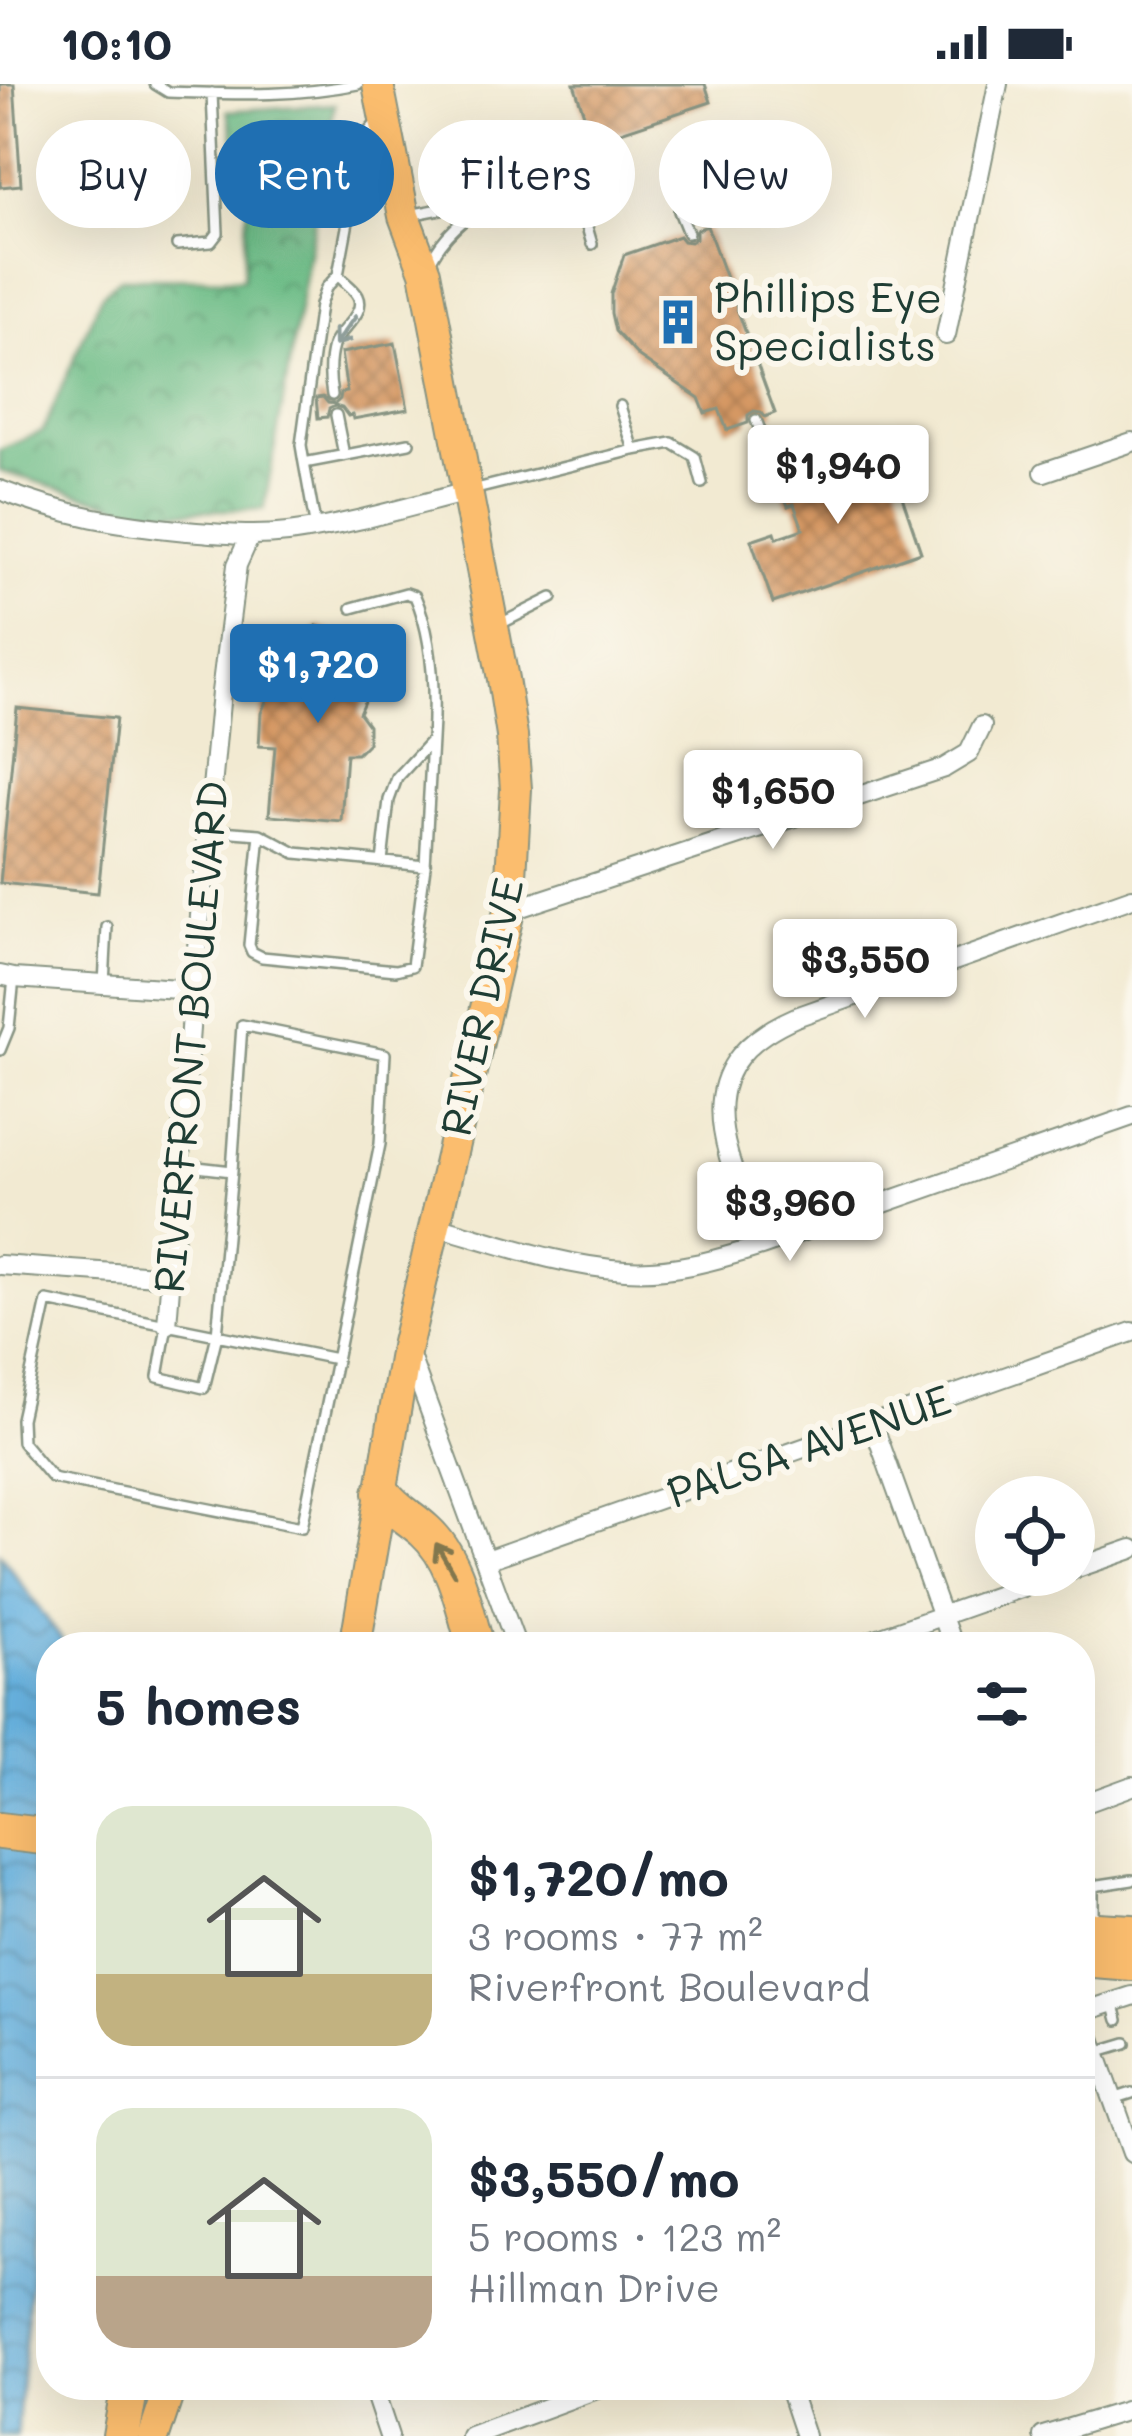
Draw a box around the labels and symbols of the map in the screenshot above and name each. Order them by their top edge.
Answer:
place label: Phillips Eye Specialists [714,269,942,372]
building icon: Phillips Eye Specialists [653,297,703,347]
one-way arrow [333,314,358,346]
pin: $1,940 [740,425,936,527]
pin: $1,720 [220,624,416,726]
pin: $1,650 [675,750,871,852]
street label: RIVERFRONT BOULEVARD [140,779,239,1295]
street label: RIVER DRIVE [426,873,535,1141]
pin: $3,550 [767,919,963,1021]
pin: $3,960 [692,1162,888,1264]
street label: PALSA AVENUE [659,1370,958,1519]
one-way arrow [432,1542,456,1577]

